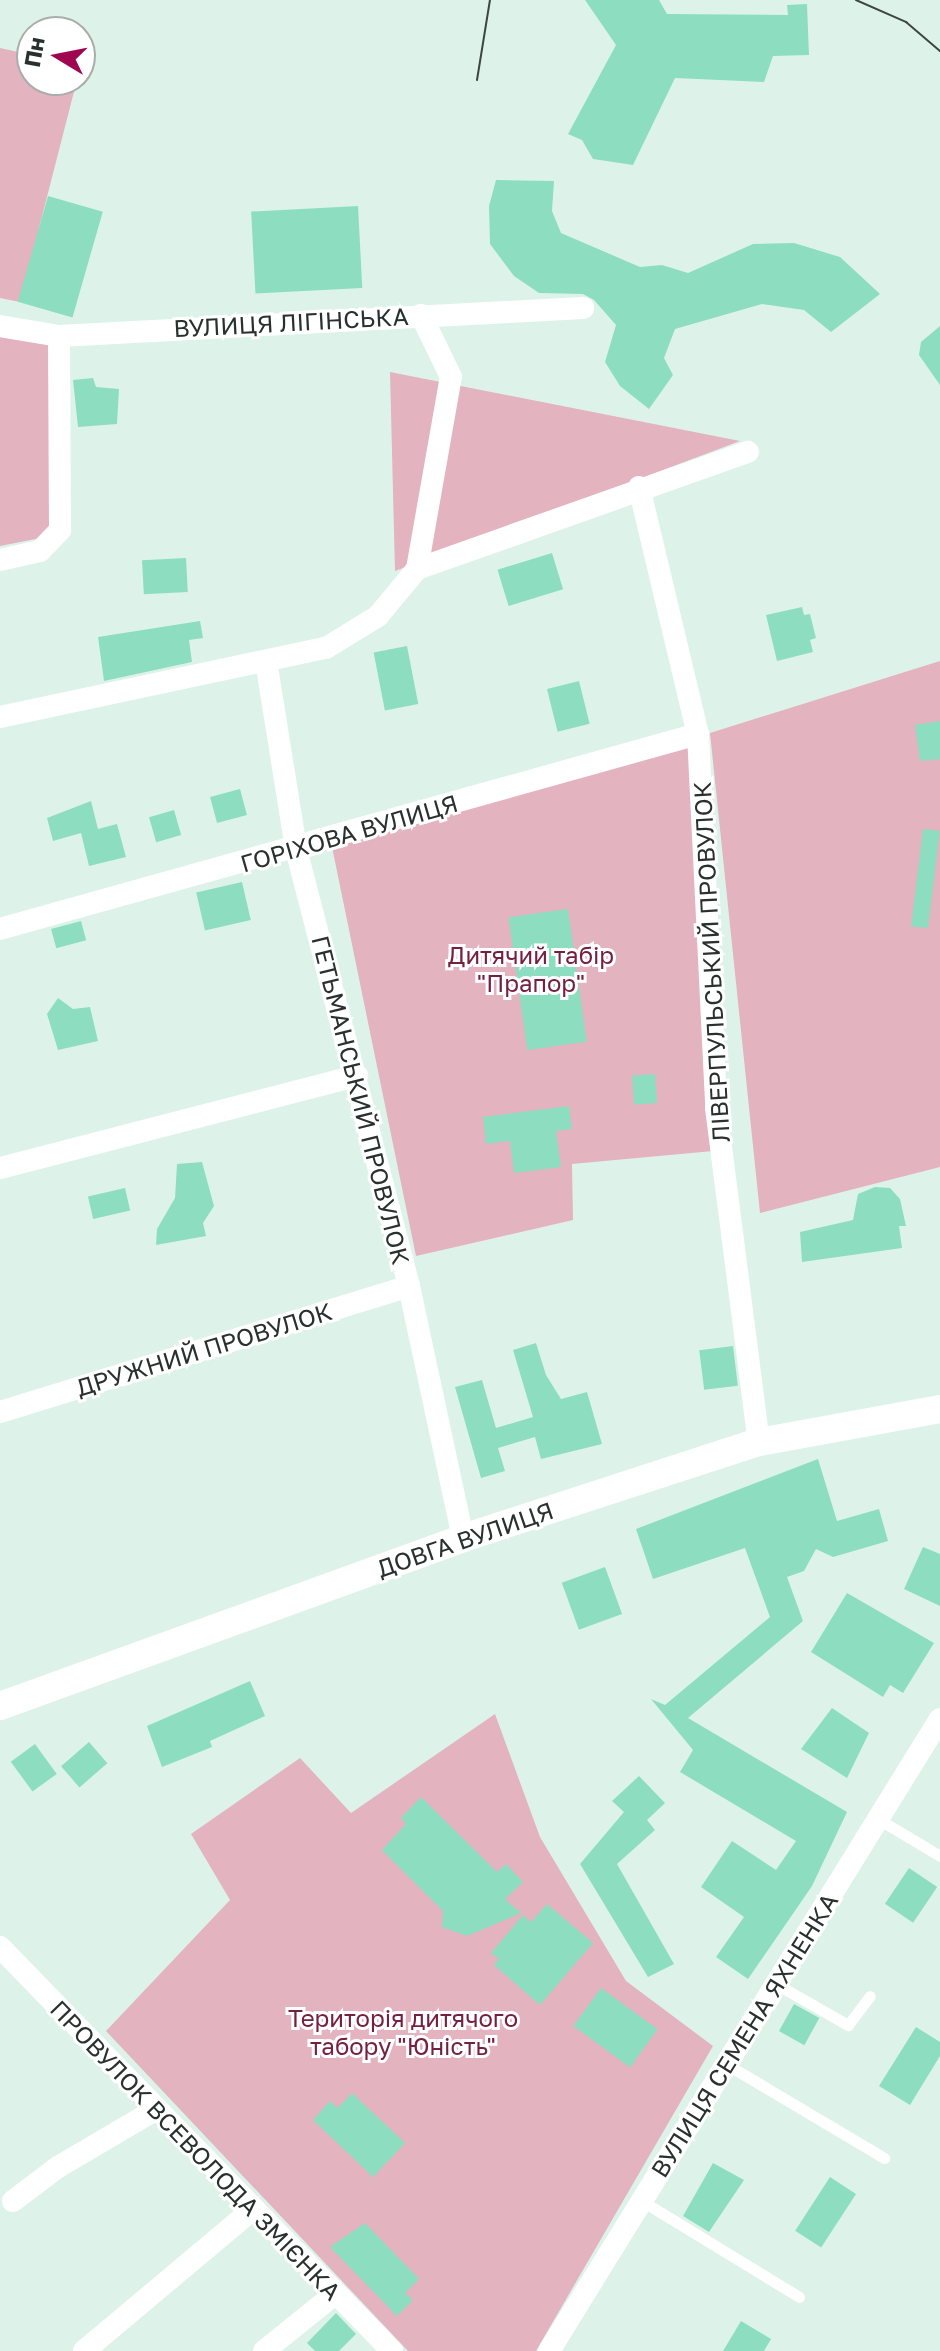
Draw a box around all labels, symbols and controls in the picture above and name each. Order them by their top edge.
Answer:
north arrow [16,16,96,96]
text: Пн [18,35,50,69]
street label: ВУЛИЦЯ ЛІГІНСЬКА [173,301,409,343]
street label: ЛІВЕРПУЛЬСЬКИЙ ПРОВУЛОК [687,781,735,1143]
street label: ГОРІХОВА ВУЛИЦЯ [237,788,461,878]
street label: ГЕТЬМАНСЬКИЙ ПРОВУЛОК [306,932,416,1268]
park label: Дитячий табір "Прапор" [448,941,614,997]
street label: ДРУЖНИЙ ПРОВУЛОК [73,1296,335,1402]
street label: ДОВГА ВУЛИЦЯ [373,1495,557,1583]
street label: ВУЛИЦЯ СЕМЕНА ЯХНЕНКА [644,1888,844,2182]
street label: ПРОВУЛОК ВСЕВОЛОДА ЗМІЄНКА [45,1994,347,2306]
park label: Територія дитячого табору "Юність" [288,2004,518,2060]

